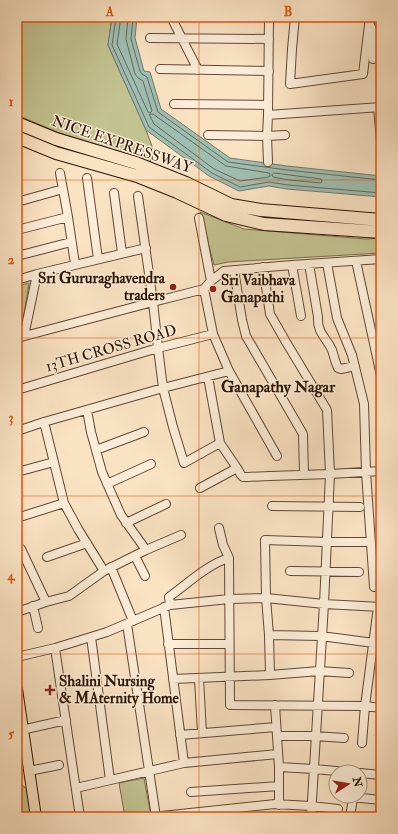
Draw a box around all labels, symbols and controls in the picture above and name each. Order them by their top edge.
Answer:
text: A [105,4,115,20]
text: B [284,4,292,20]
text: 1 [9,94,14,110]
street label: NICE EXPRESSWAY [49,111,195,178]
text: 2 [8,252,15,268]
place label: Sri Gururaghavendra traders [38,269,166,305]
place label: Sri Vaibhava Ganapathi [221,271,296,308]
marker: Sri Gururaghavendra traders [168,282,178,292]
marker: Sri Vaibhava Ganapathi [208,284,218,294]
street label: 13TH CROSS ROAD [43,321,179,376]
district label: Ganapathy Nagar [221,377,336,398]
text: 3 [9,410,14,426]
text: 4 [6,568,15,584]
place label: Shalini Nursing & MAternity Home [59,672,180,709]
marker: Shalini Nursing & MAternity Home [44,684,56,696]
text: 5 [8,726,14,742]
north arrow [328,764,368,804]
text: N [350,775,365,789]

